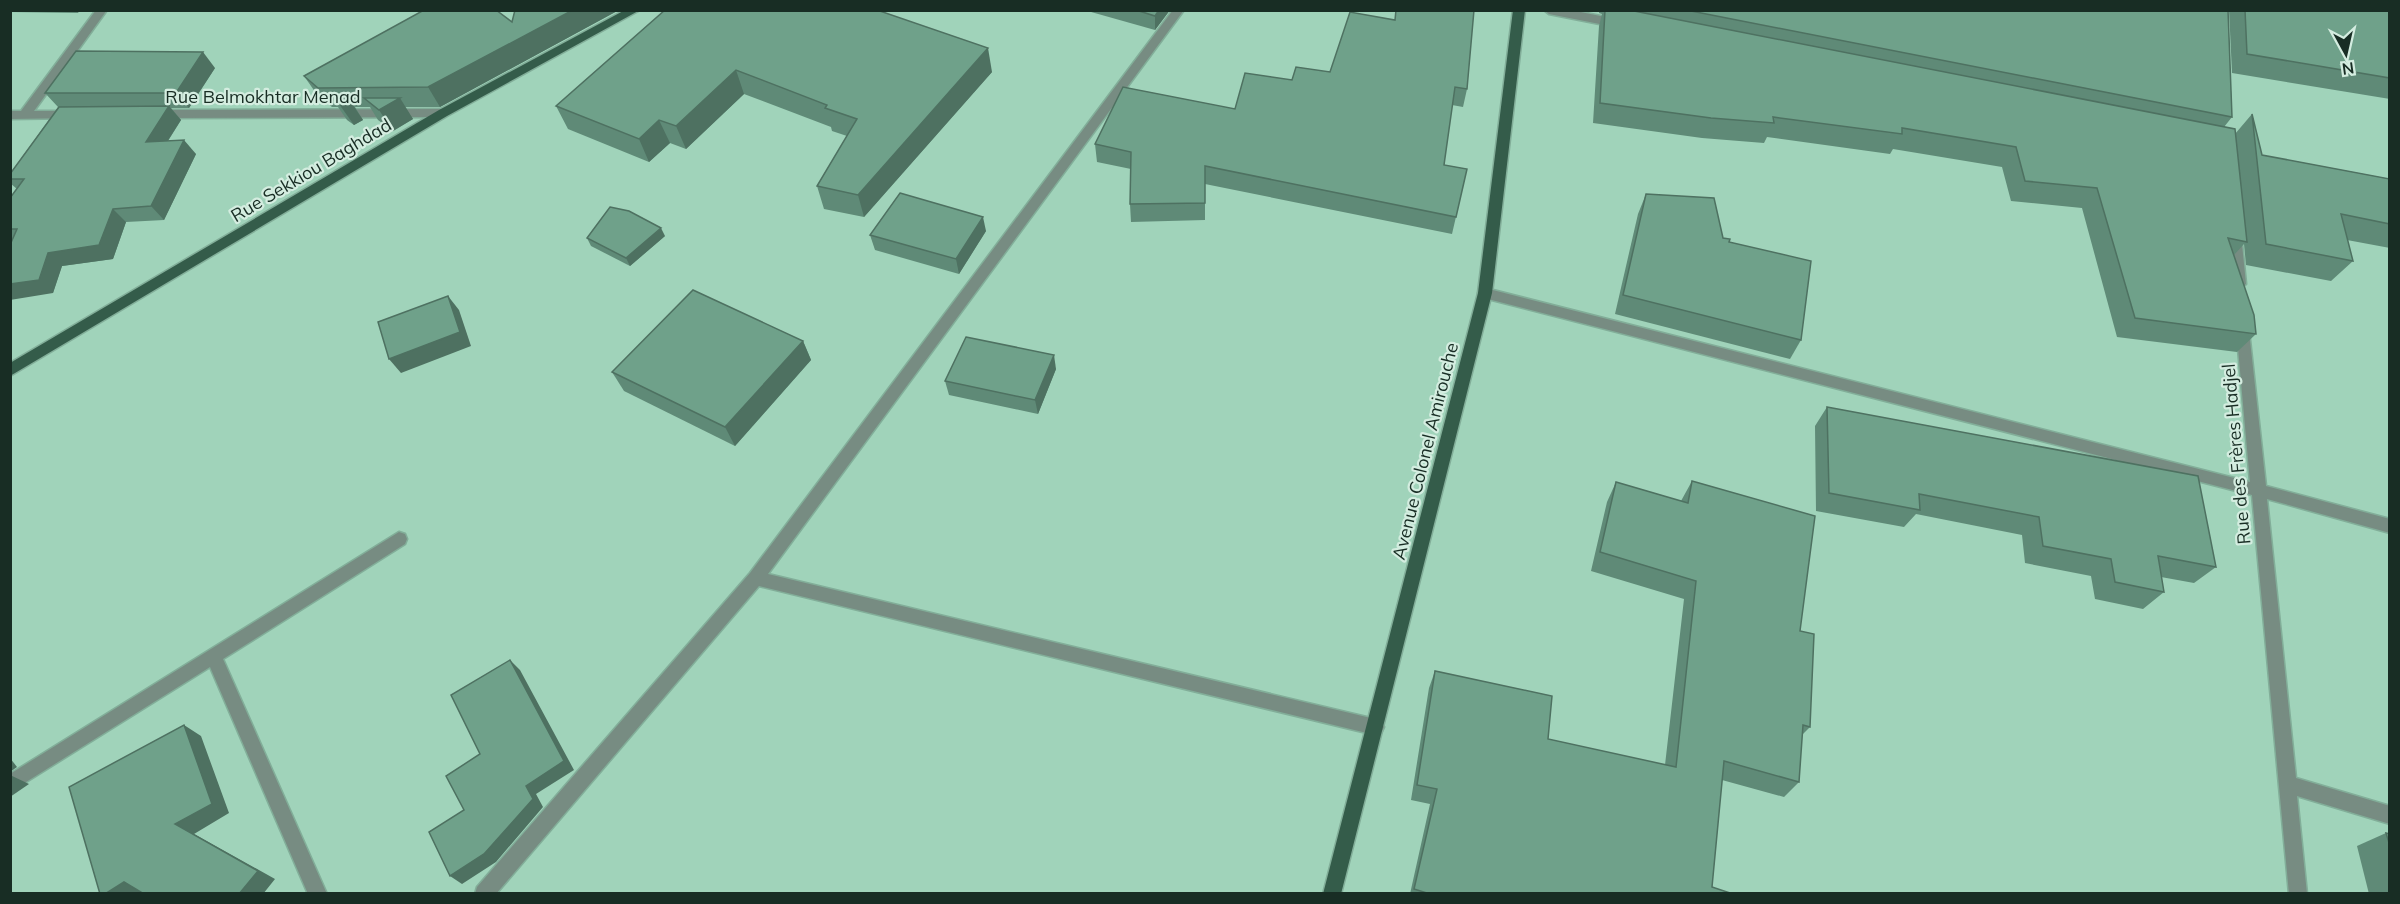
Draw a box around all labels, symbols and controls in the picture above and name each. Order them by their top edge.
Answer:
north arrow [2316,24,2376,84]
text: N [2341,58,2355,80]
street label: Rue Belmokhtar Menad [165,85,361,108]
street label: Rue Sekkiou Baghdad [226,113,396,227]
street label: Avenue Colonel Amirouche [1387,340,1463,562]
street label: Rue des Frères Hadjel [2217,363,2255,545]

